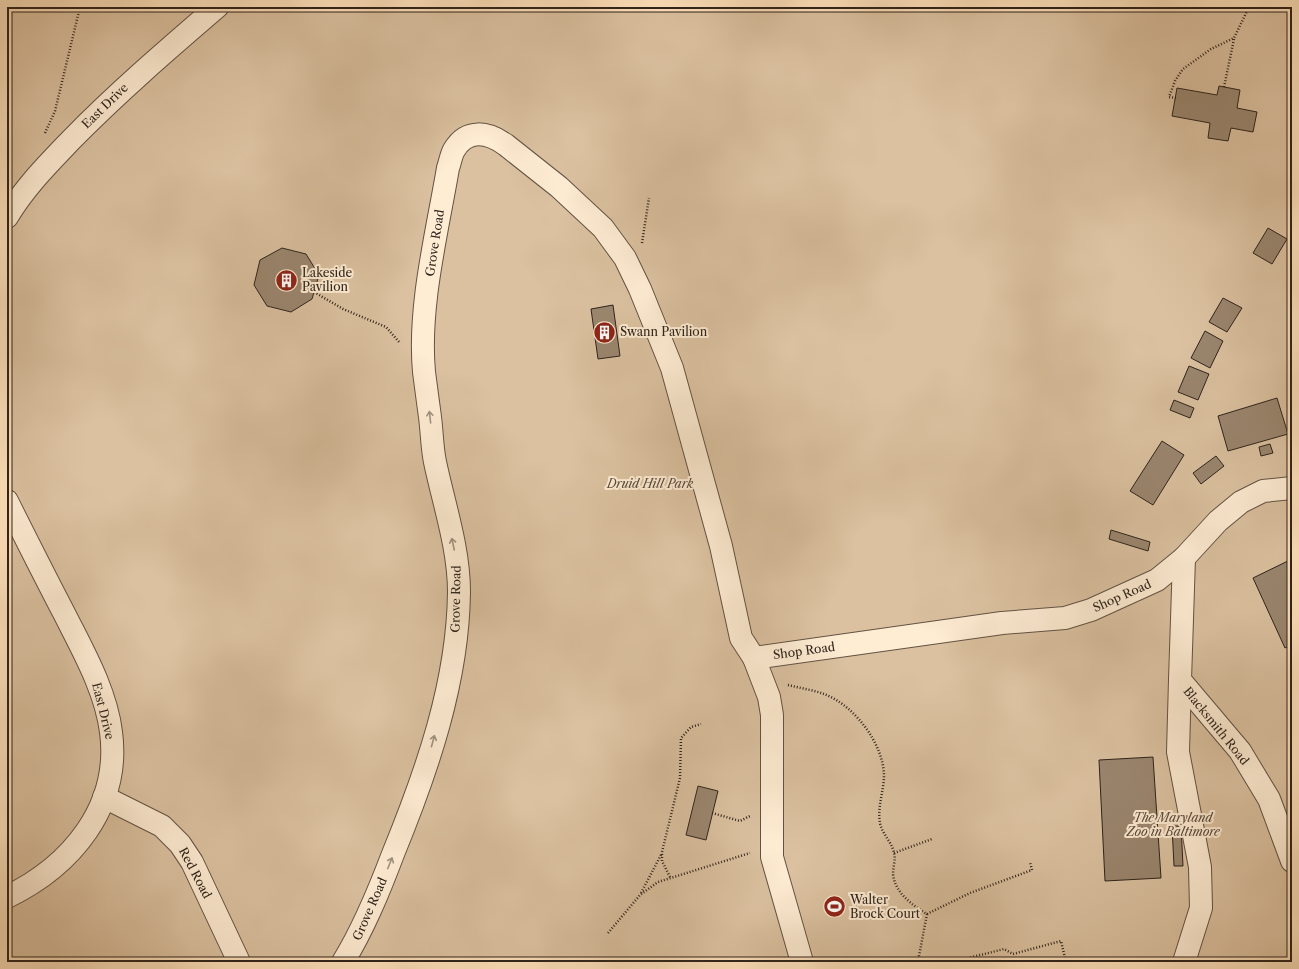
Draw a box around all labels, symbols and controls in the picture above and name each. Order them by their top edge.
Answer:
street label: East Drive [78,80,131,131]
street label: Grove Road [422,208,447,277]
place label: Lakeside Pavilion [302,265,353,294]
building icon: Lakeside Pavilion [273,267,299,293]
building icon: Swann Pavilion [592,319,618,345]
place label: Swann Pavilion [620,324,708,339]
one-way arrow [426,411,434,424]
park label: Druid Hill Park [606,476,694,491]
one-way arrow [449,538,457,551]
street label: Grove Road [447,565,464,633]
street label: Shop Road [1090,576,1154,615]
street label: Shop Road [772,639,837,662]
street label: East Drive [89,681,118,741]
street label: Blacksmith Road [1180,684,1253,768]
one-way arrow [430,735,437,748]
park label: The Maryland Zoo in Baltimore [1125,810,1221,839]
street label: Red Road [176,845,215,901]
one-way arrow [386,858,394,870]
street label: Grove Road [349,874,390,943]
place label: Walter Brock Court [849,892,921,921]
sports icon: Walter Brock Court [821,894,847,920]

